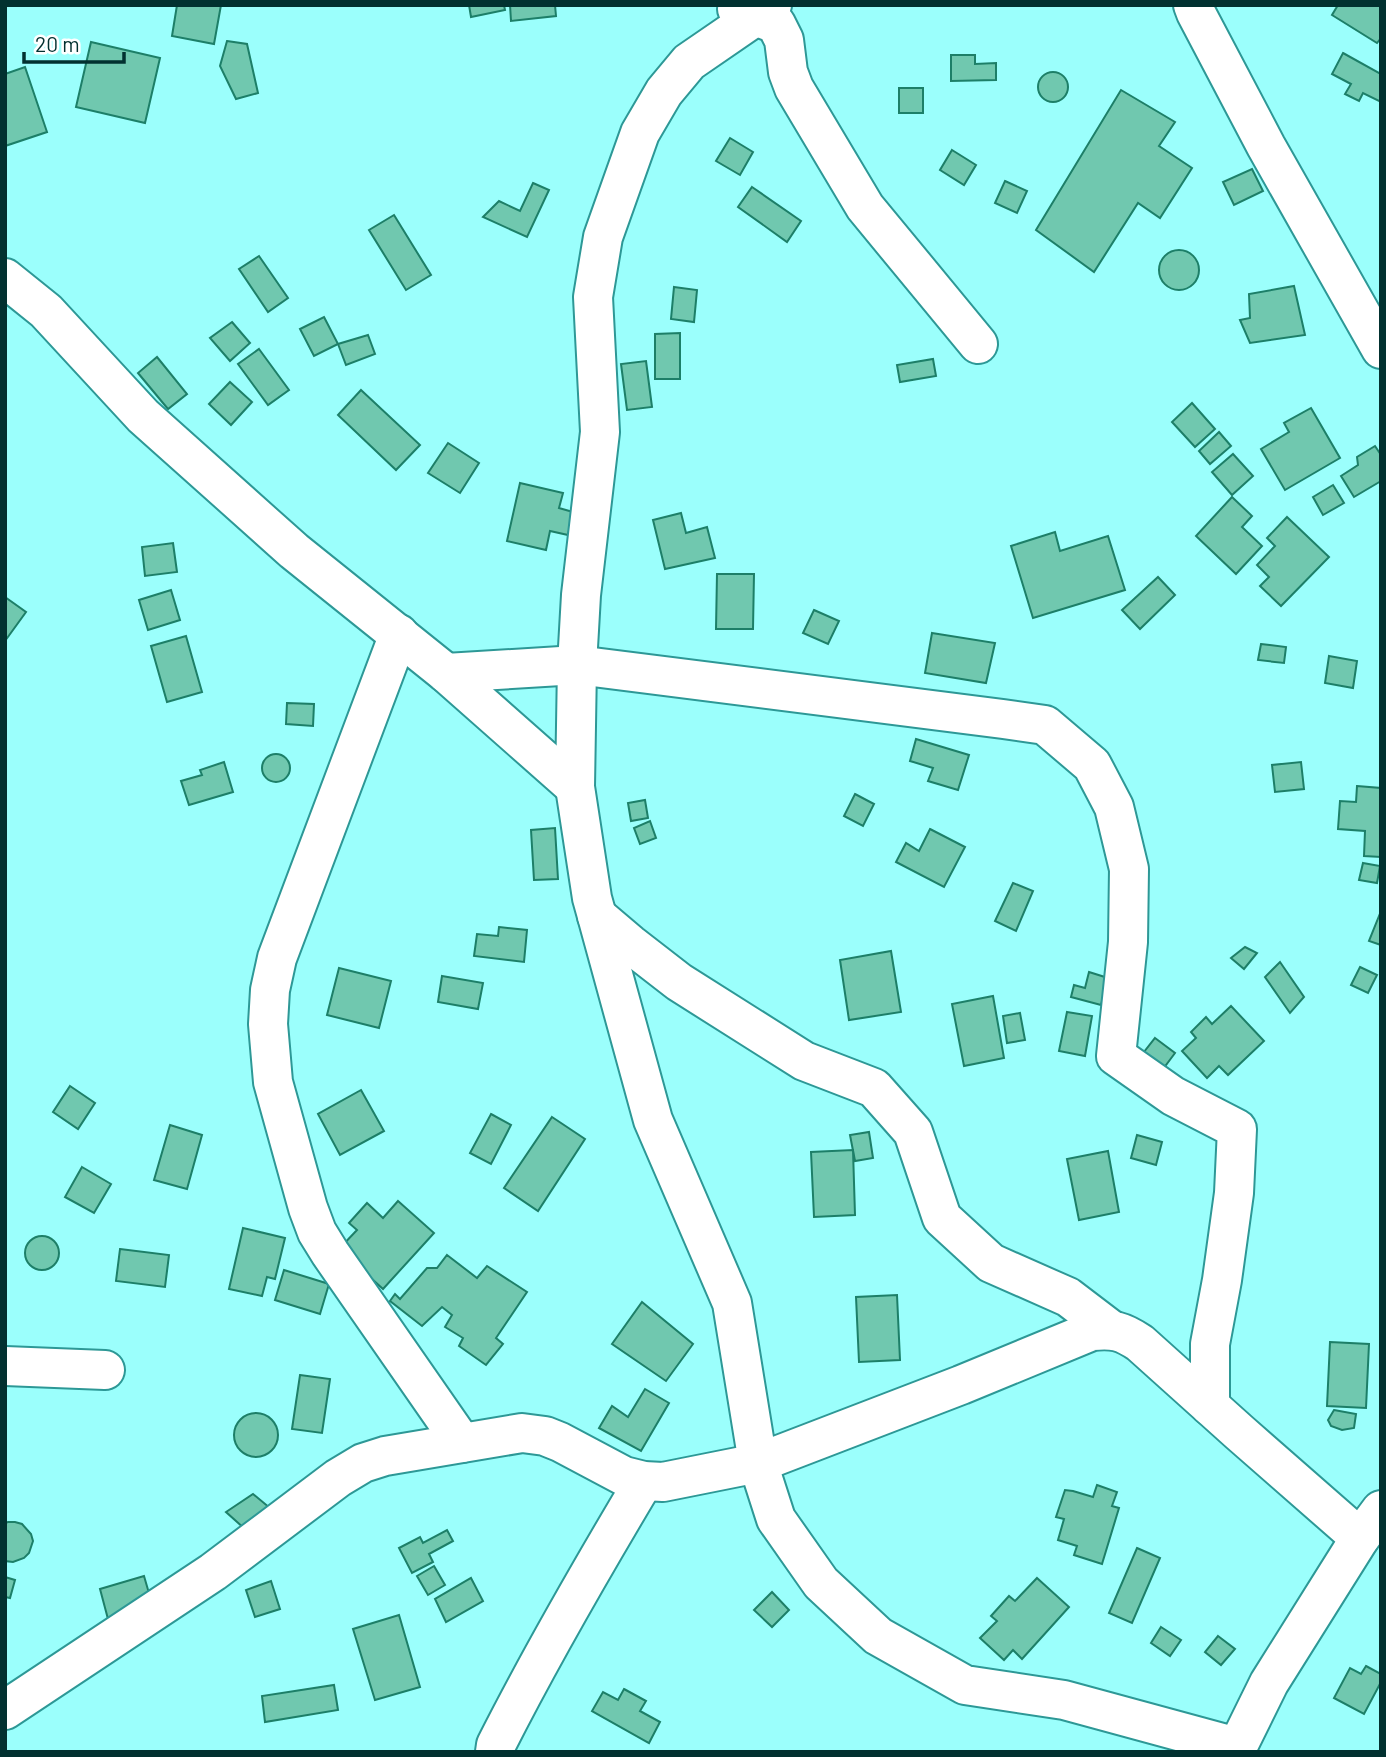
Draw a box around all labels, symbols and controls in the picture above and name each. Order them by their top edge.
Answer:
scale bar [24,21,124,65]
text: 20 m [35,31,80,56]

